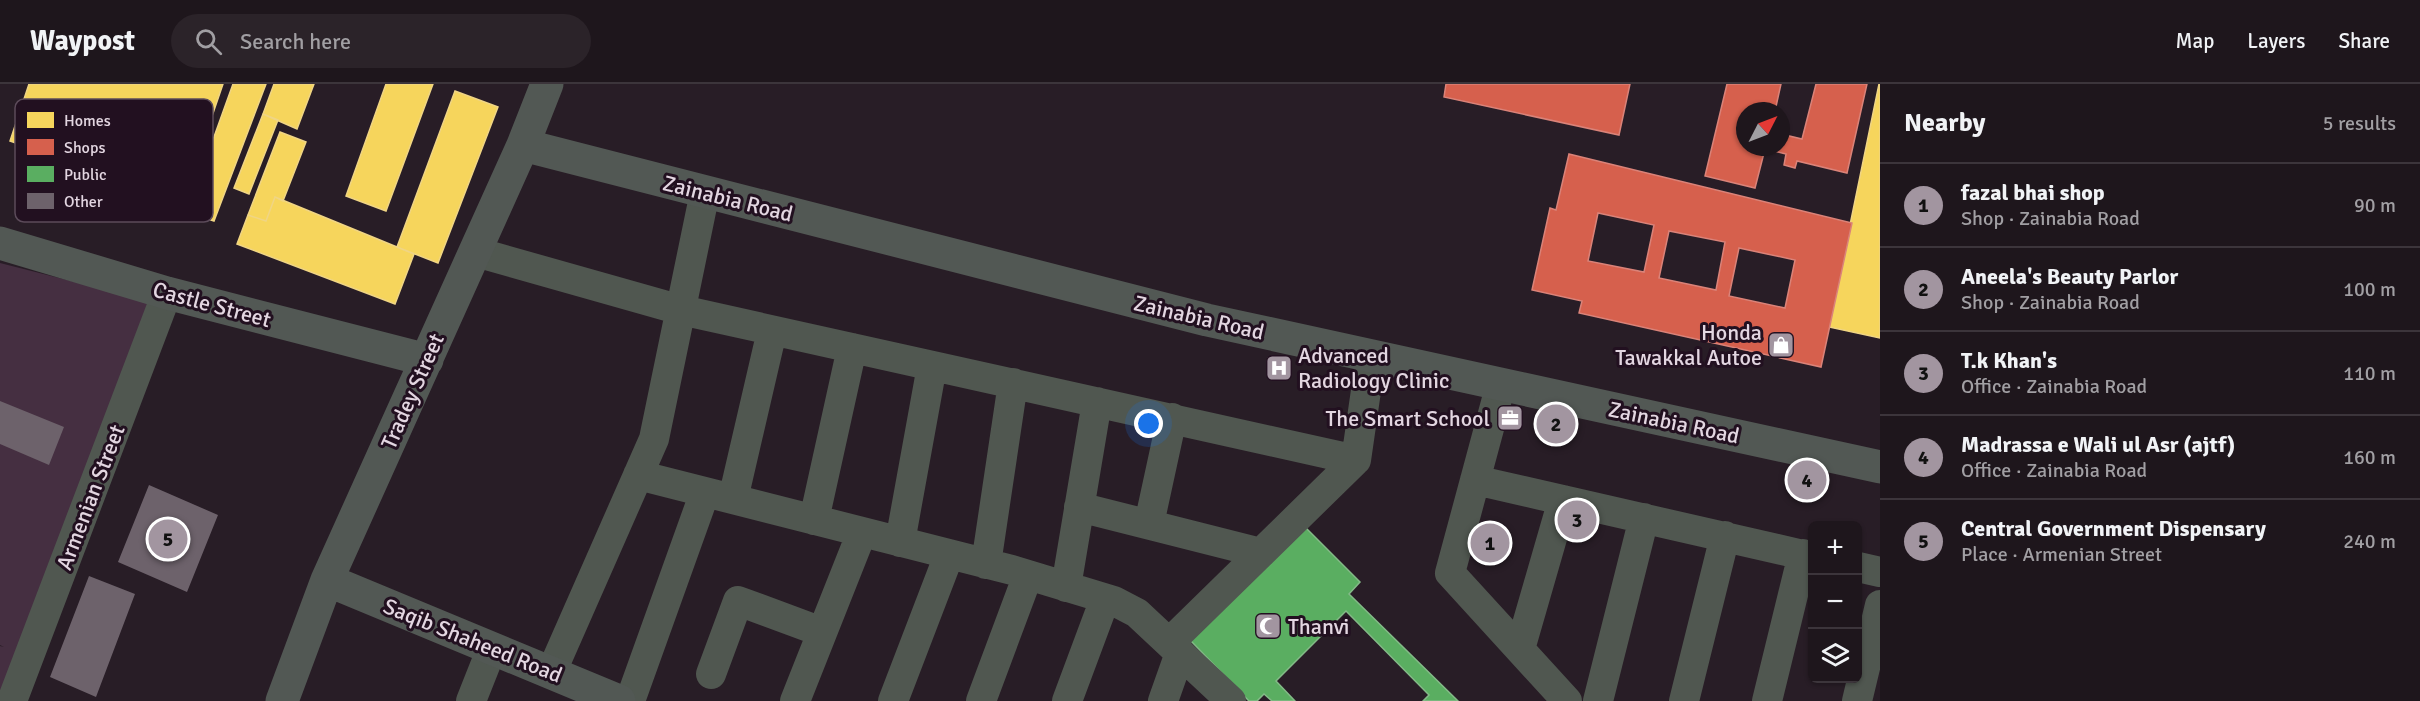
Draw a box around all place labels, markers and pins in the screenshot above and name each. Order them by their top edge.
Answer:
place label: Honda Tawakkal Autoe [1615,319,1762,371]
shop icon: Honda Tawakkal Autoe [1766,330,1796,360]
place label: Advanced Radiology Clinic [1298,342,1449,394]
hospital icon: Advanced Radiology Clinic [1264,353,1294,383]
pin: 2 [1536,402,1576,446]
office icon: The Smart School [1495,403,1525,433]
place label: The Smart School [1325,405,1490,432]
pin: 4 [1788,458,1826,502]
pin: 3 [1558,498,1596,542]
pin: 5 [148,516,188,562]
pin: 1 [1470,520,1510,566]
mosque icon: Thanvi [1253,611,1283,641]
place label: Thanvi [1288,613,1349,640]

